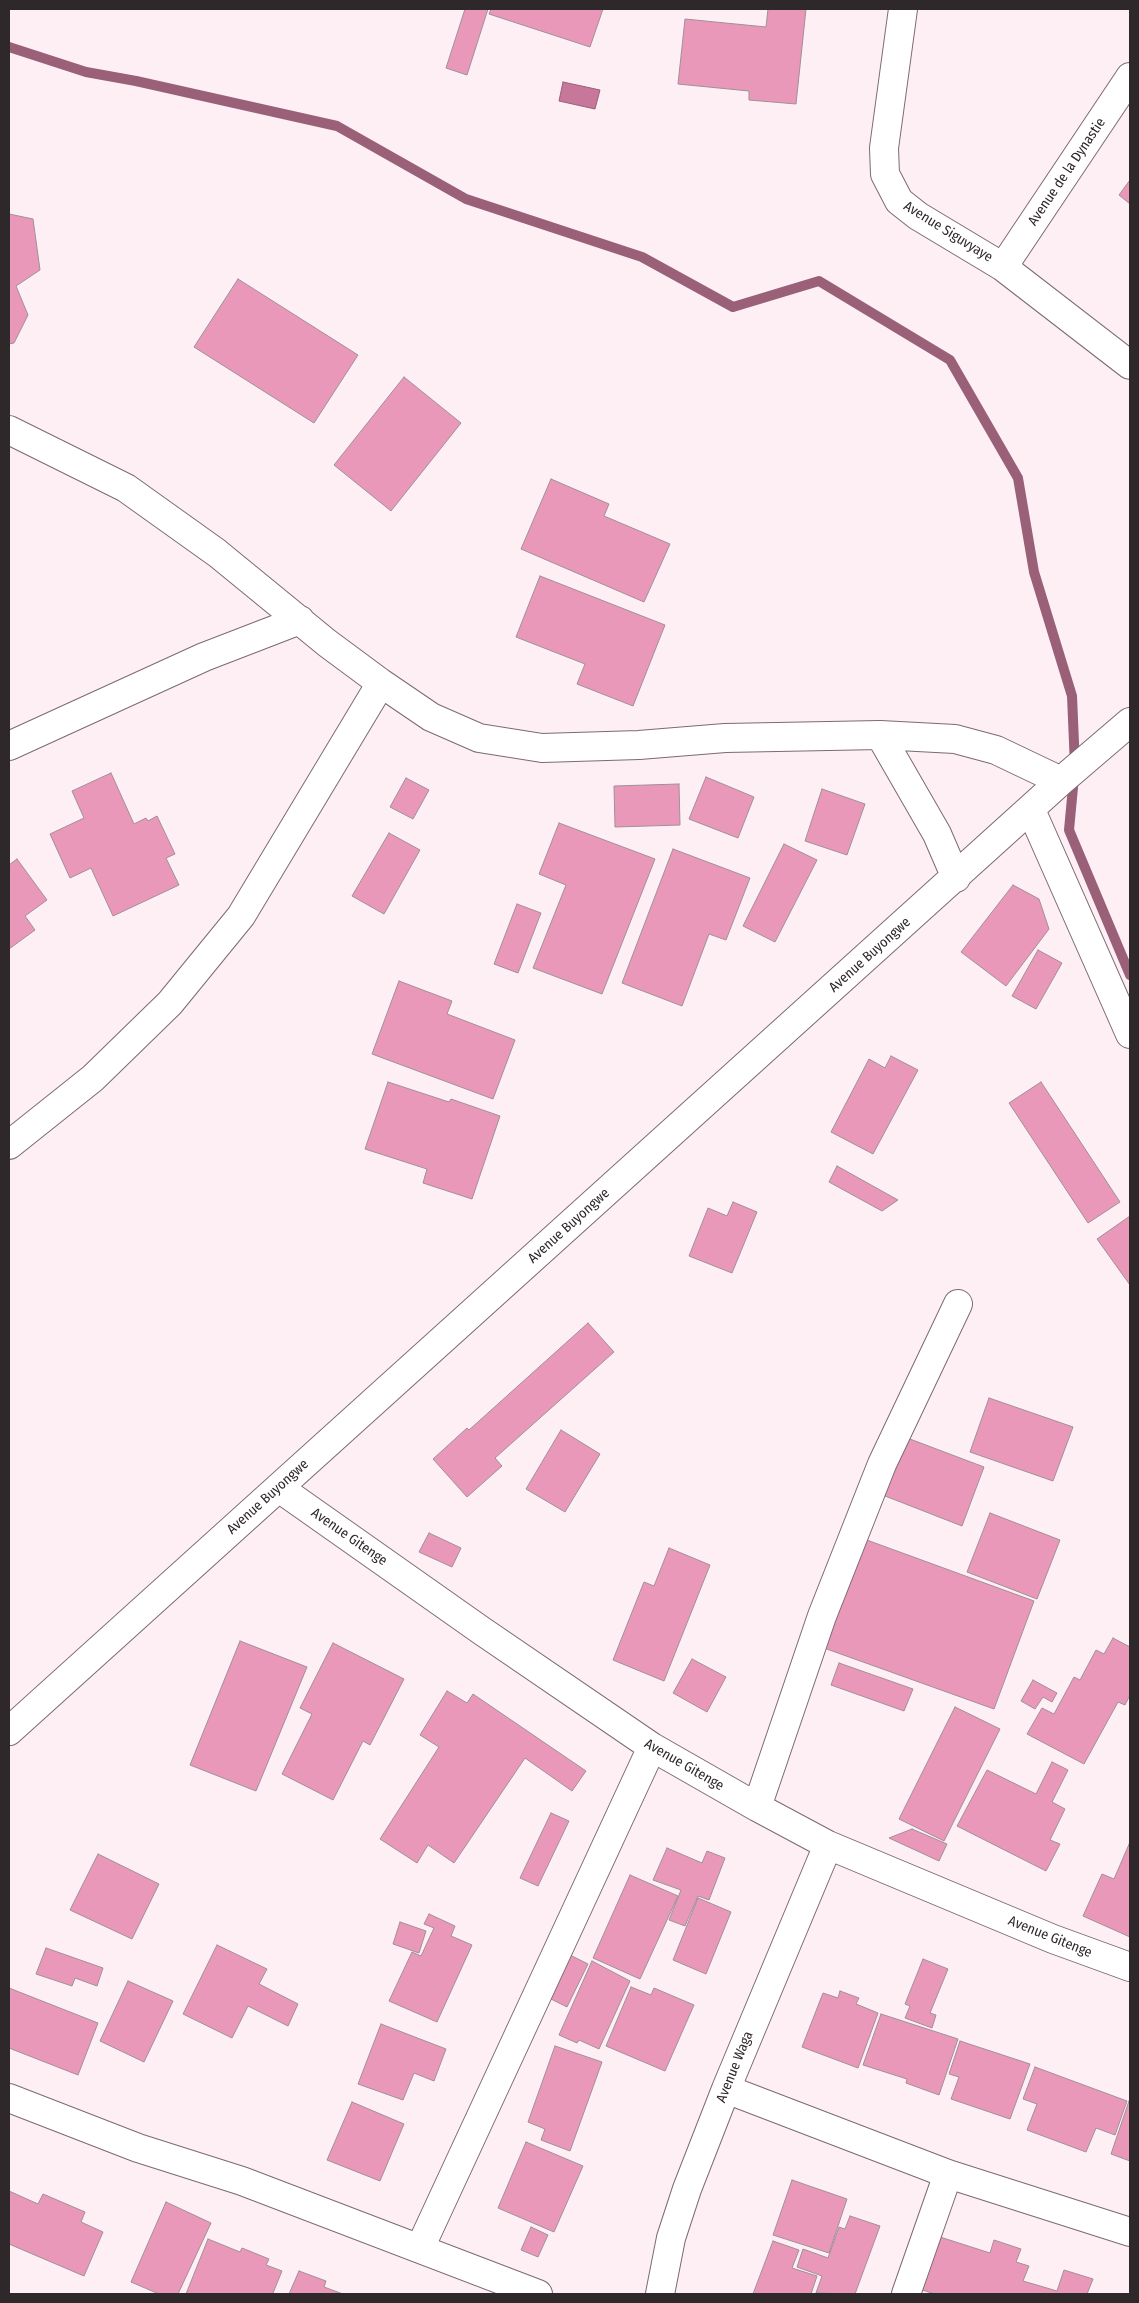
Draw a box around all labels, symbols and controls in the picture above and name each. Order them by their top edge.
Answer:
street label: Avenue de la Dynastie [1025,115,1109,229]
street label: Avenue Siguvyaye [900,198,996,266]
street label: Avenue Buyongwe [826,914,914,996]
street label: Avenue Buyongwe [525,1185,613,1267]
street label: Avenue Buyongwe [224,1456,312,1538]
street label: Avenue Gitenge [308,1505,390,1569]
street label: Avenue Gitenge [641,1736,727,1794]
street label: Avenue Gitenge [1006,1913,1094,1961]
street label: Avenue Waga [713,2029,757,2105]

